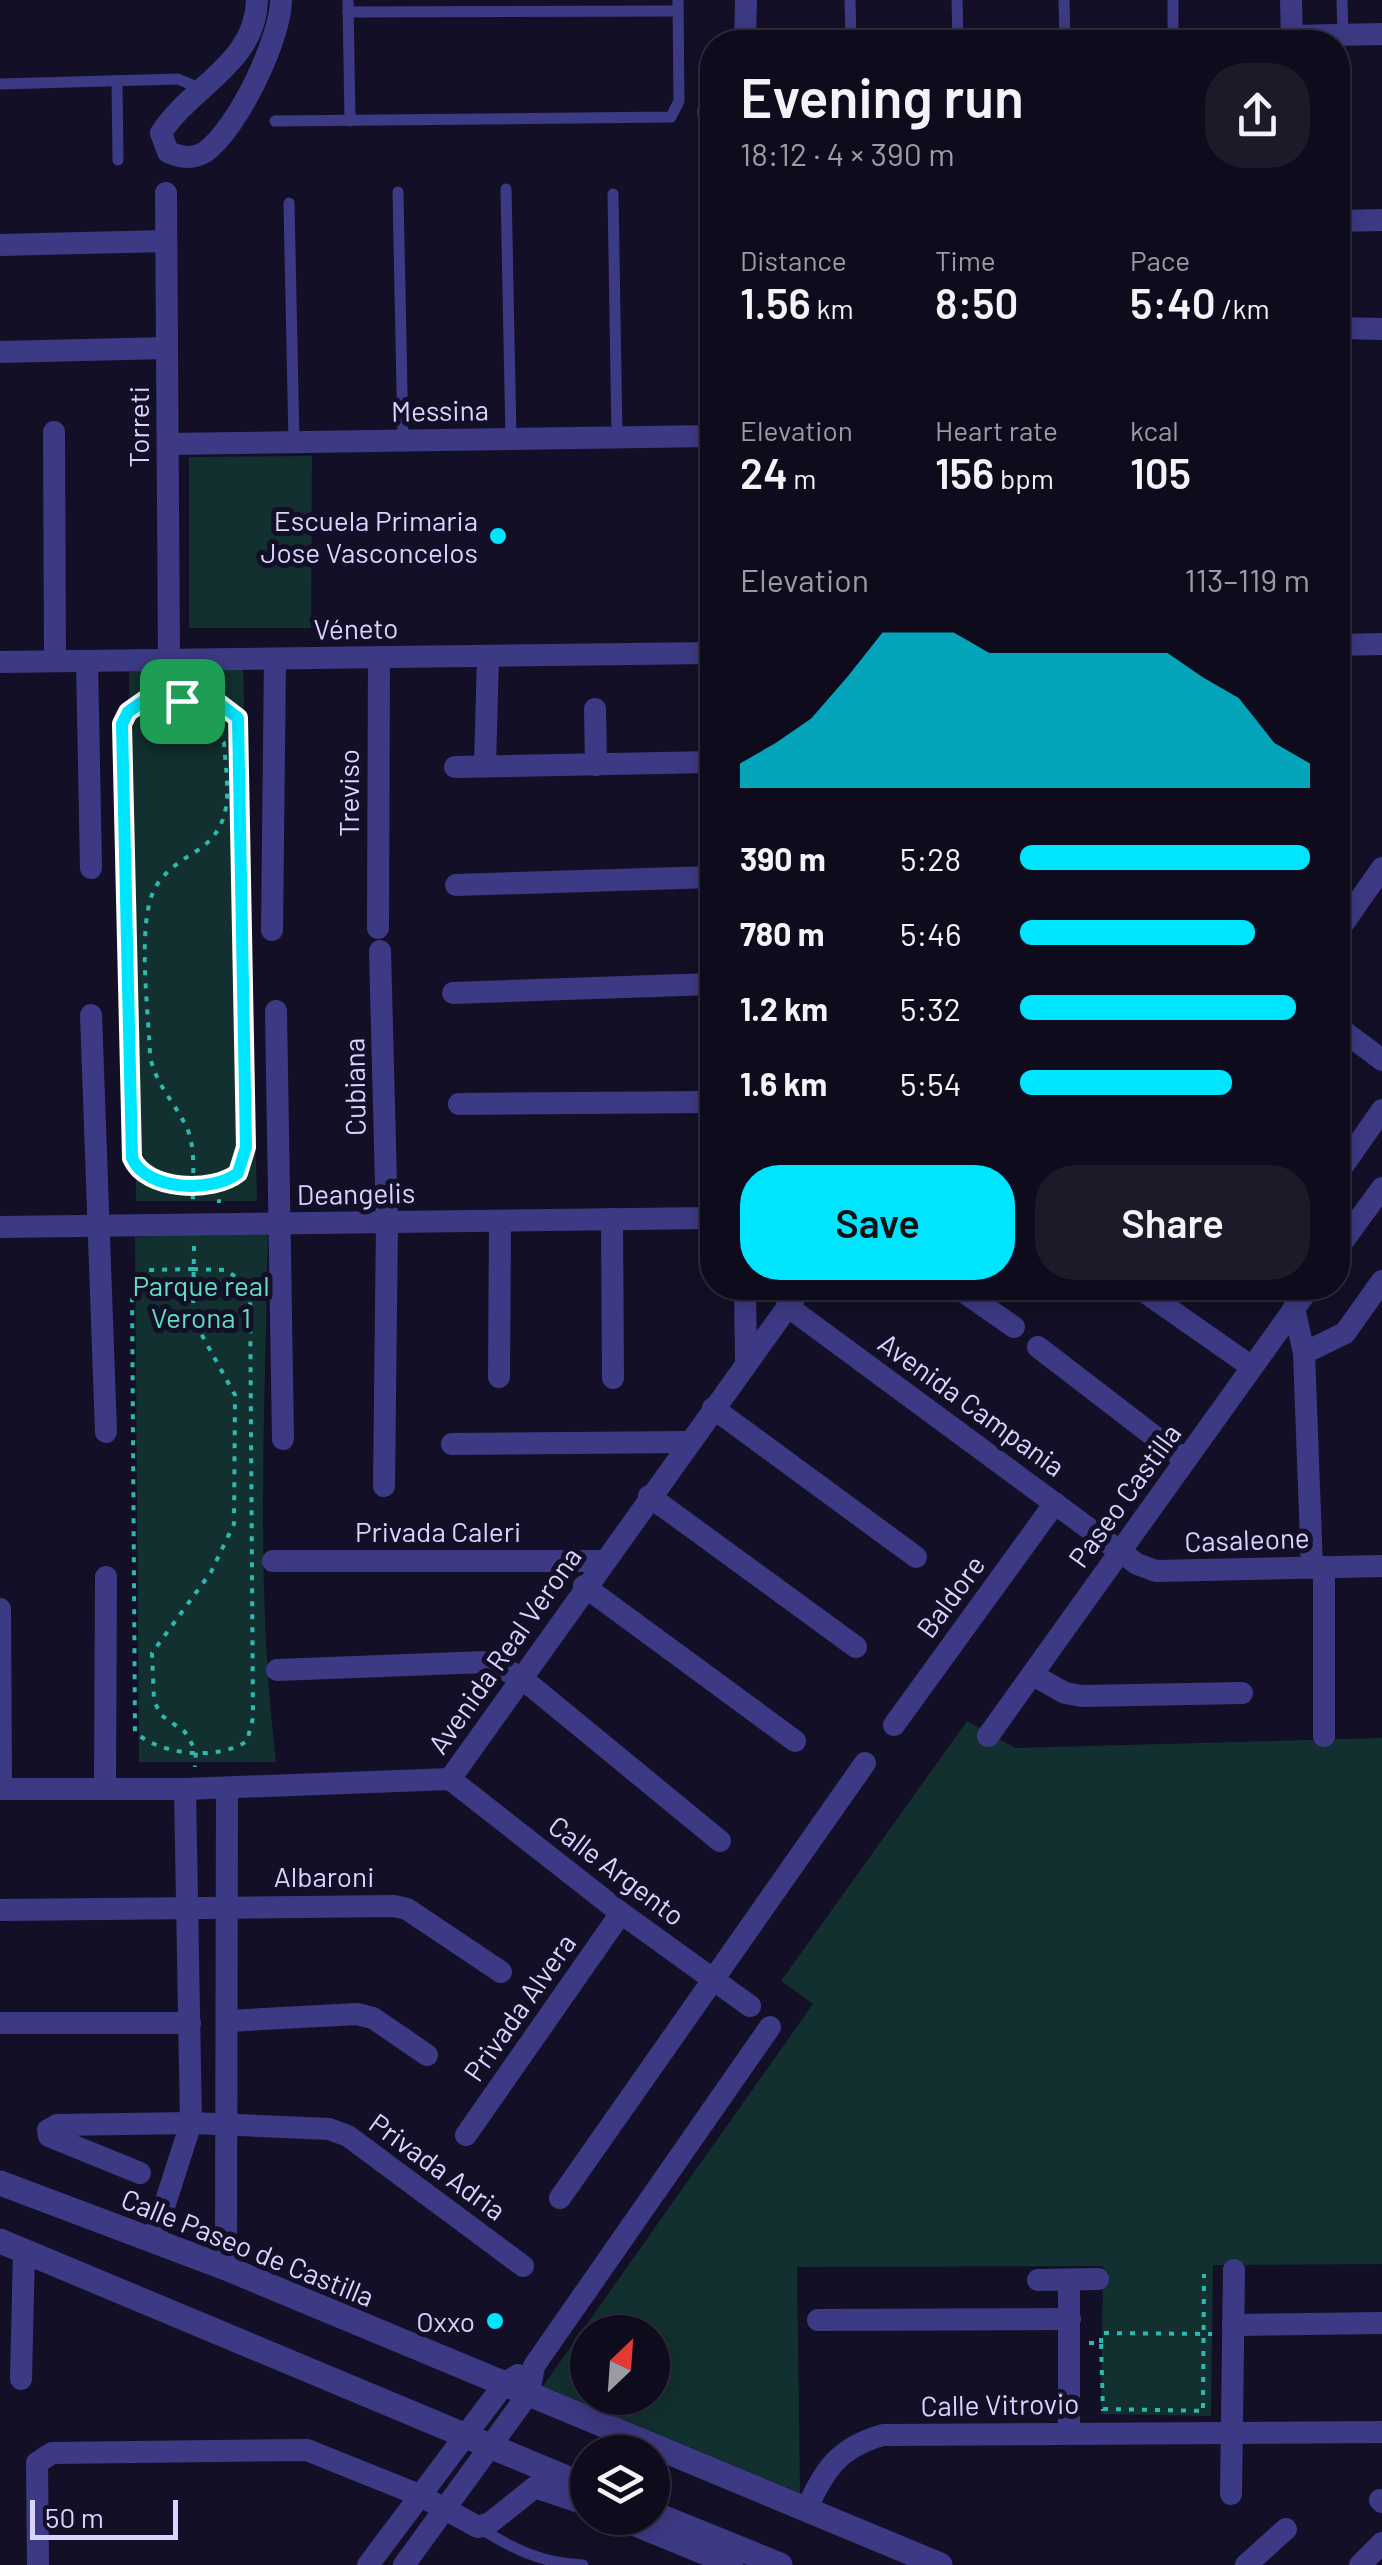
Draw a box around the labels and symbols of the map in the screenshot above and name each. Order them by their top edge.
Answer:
street label: Torreti [121,386,155,468]
street label: Messina [391,392,489,428]
place label: Escuela Primaria Jose Vasconcelos [260,503,478,569]
marker: Escuela Primaria Jose Vasconcelos [487,525,509,547]
street label: Véneto [313,610,399,646]
pin [140,659,225,744]
street label: Treviso [331,749,365,837]
street label: Cubiana [336,1038,372,1136]
street label: Deangelis [296,1175,416,1211]
park label: Parque real Verona 1 [132,1268,270,1334]
street label: Avenida Campania [872,1325,1072,1483]
street label: Paseo Castilla [1061,1417,1187,1573]
street label: Privada Caleri [355,1514,521,1548]
street label: Casaleone [1184,1520,1310,1558]
street label: Avenida Real Verona [420,1540,588,1760]
street label: Baldore [909,1548,991,1644]
street label: Calle Argento [542,1808,692,1932]
street label: Albaroni [274,1859,374,1893]
street label: Privada Alvera [456,1927,582,2087]
street label: Privada Adria [363,2105,513,2227]
street label: Calle Paseo de Castilla [117,2181,379,2313]
place label: Oxxo [416,2304,475,2338]
marker: Oxxo [484,2310,506,2332]
north arrow [570,2315,670,2415]
street label: Calle Vitrovio [920,2386,1080,2422]
scale bar [30,2495,178,2540]

